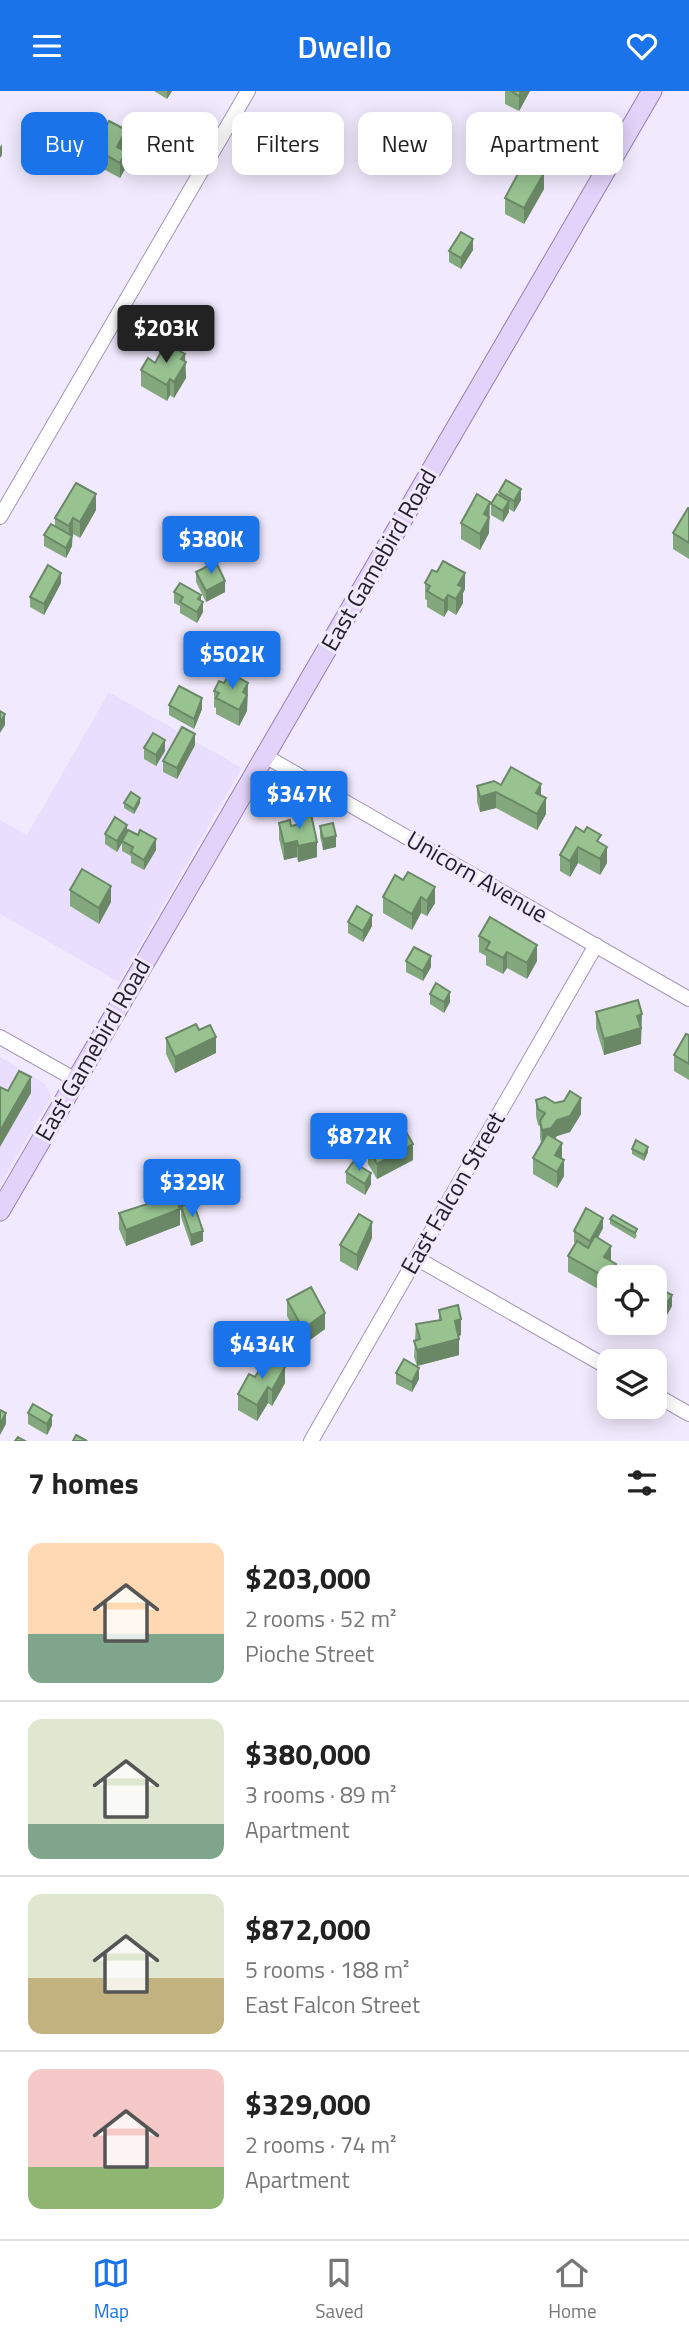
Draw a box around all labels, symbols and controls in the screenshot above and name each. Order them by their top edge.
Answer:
text: Dwello [297,22,392,70]
icon: menu [28,27,66,65]
icon: heart [623,27,661,65]
chip: Buy [21,112,108,175]
chip: Rent [122,112,218,175]
chip: Filters [232,112,344,175]
chip: New [358,112,452,175]
chip: Apartment [466,112,623,175]
pin: $203K [117,306,215,365]
text: $203K [133,310,199,345]
street label: East Gamebird Road [311,462,445,657]
pin: $380K [162,517,260,576]
text: $380K [178,521,244,556]
pin: $502K [183,631,281,691]
text: $502K [199,636,265,671]
pin: $347K [250,771,348,831]
text: $347K [266,776,332,811]
street label: Unicorn Avenue [400,821,555,931]
street label: East Gamebird Road [25,952,159,1147]
street label: East Falcon Street [391,1104,514,1281]
pin: $872K [310,1114,408,1173]
text: $872K [326,1118,392,1153]
pin: $329K [143,1159,241,1219]
text: $329K [159,1164,225,1199]
map controls [597,1265,667,1419]
button: locate [597,1265,667,1335]
pin: $434K [213,1321,311,1381]
text: $434K [229,1326,295,1361]
button: layers [597,1349,667,1419]
text: 7 homes [28,1460,139,1506]
icon: filters [623,1464,661,1502]
text: $203,000 [245,1555,371,1601]
icon: home [84,1571,168,1655]
text: 2 rooms · 52 m² [245,1601,396,1636]
text: Pioche Street [245,1636,374,1671]
text: $380,000 [245,1731,371,1777]
icon: home [84,1747,168,1831]
text: 3 rooms · 89 m² [245,1777,396,1812]
text: Apartment [245,1812,350,1847]
text: $872,000 [245,1906,371,1952]
icon: home [84,1922,168,2006]
text: 5 rooms · 188 m² [245,1952,409,1987]
text: East Falcon Street [245,1987,420,2022]
text: $329,000 [245,2081,371,2127]
icon: home [84,2097,168,2181]
text: 2 rooms · 74 m² [245,2127,396,2162]
text: Apartment [245,2162,350,2197]
tab: Map [92,2254,130,2325]
tab: Saved [315,2254,364,2325]
tab: Home [548,2254,597,2325]

